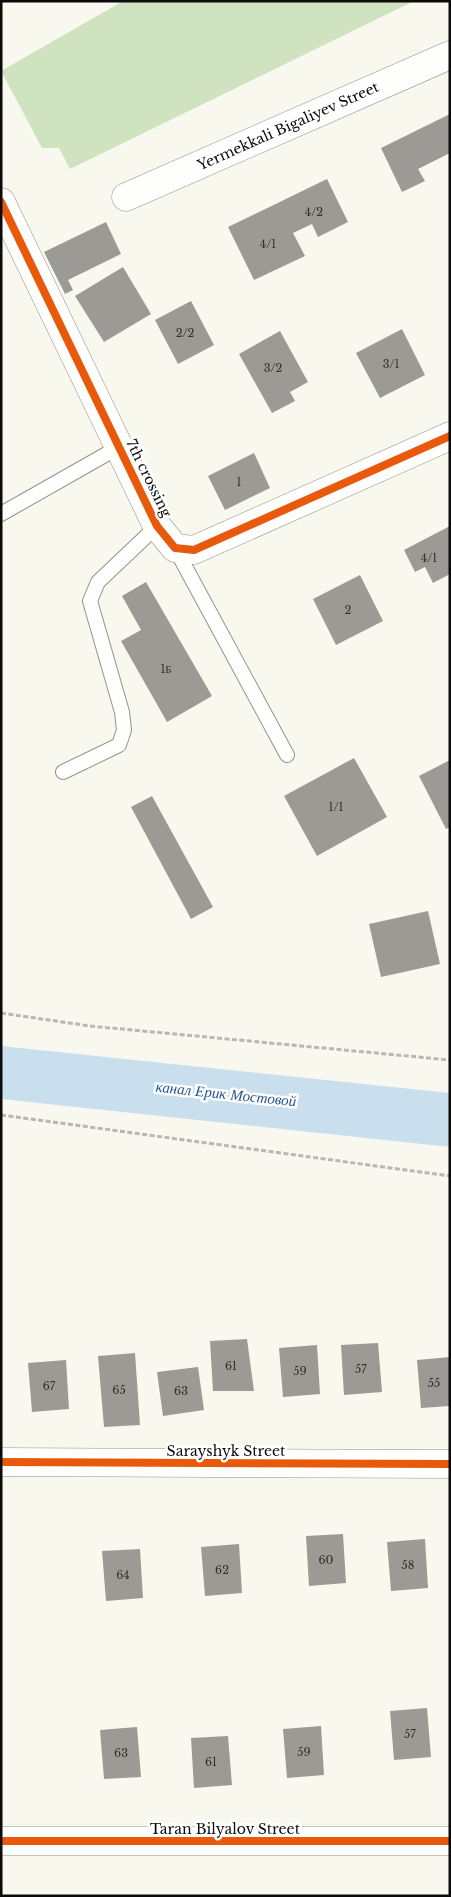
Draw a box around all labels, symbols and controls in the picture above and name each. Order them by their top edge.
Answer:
street label: Yermekkali Bigaliyev Street [194,78,382,175]
house number: 4/2 [305,205,323,219]
house number: 4/1 [260,237,276,251]
house number: 2/2 [176,326,195,340]
house number: 3/1 [383,357,399,371]
house number: 3/2 [264,361,283,375]
street label: 7th crossing [122,436,176,521]
house number: 1 [237,475,242,489]
house number: 4/1 [421,551,437,565]
house number: 2 [345,603,352,617]
house number: 1Б [160,662,172,676]
house number: 1/1 [329,800,344,814]
water label: канал Ерик Мостовой [155,1077,298,1110]
house number: 61 [225,1359,237,1373]
house number: 57 [355,1362,367,1376]
house number: 59 [293,1364,307,1378]
house number: 55 [428,1376,440,1390]
house number: 67 [43,1379,56,1393]
house number: 65 [112,1383,126,1397]
house number: 63 [174,1384,188,1398]
street label: Sarayshyk Street [167,1442,286,1460]
house number: 60 [319,1553,334,1567]
house number: 58 [402,1558,414,1572]
house number: 62 [215,1563,229,1577]
house number: 64 [116,1568,130,1582]
house number: 57 [404,1727,416,1741]
house number: 59 [297,1745,311,1759]
house number: 63 [114,1746,128,1760]
house number: 61 [205,1755,217,1769]
street label: Taran Bilyalov Street [150,1820,301,1838]

